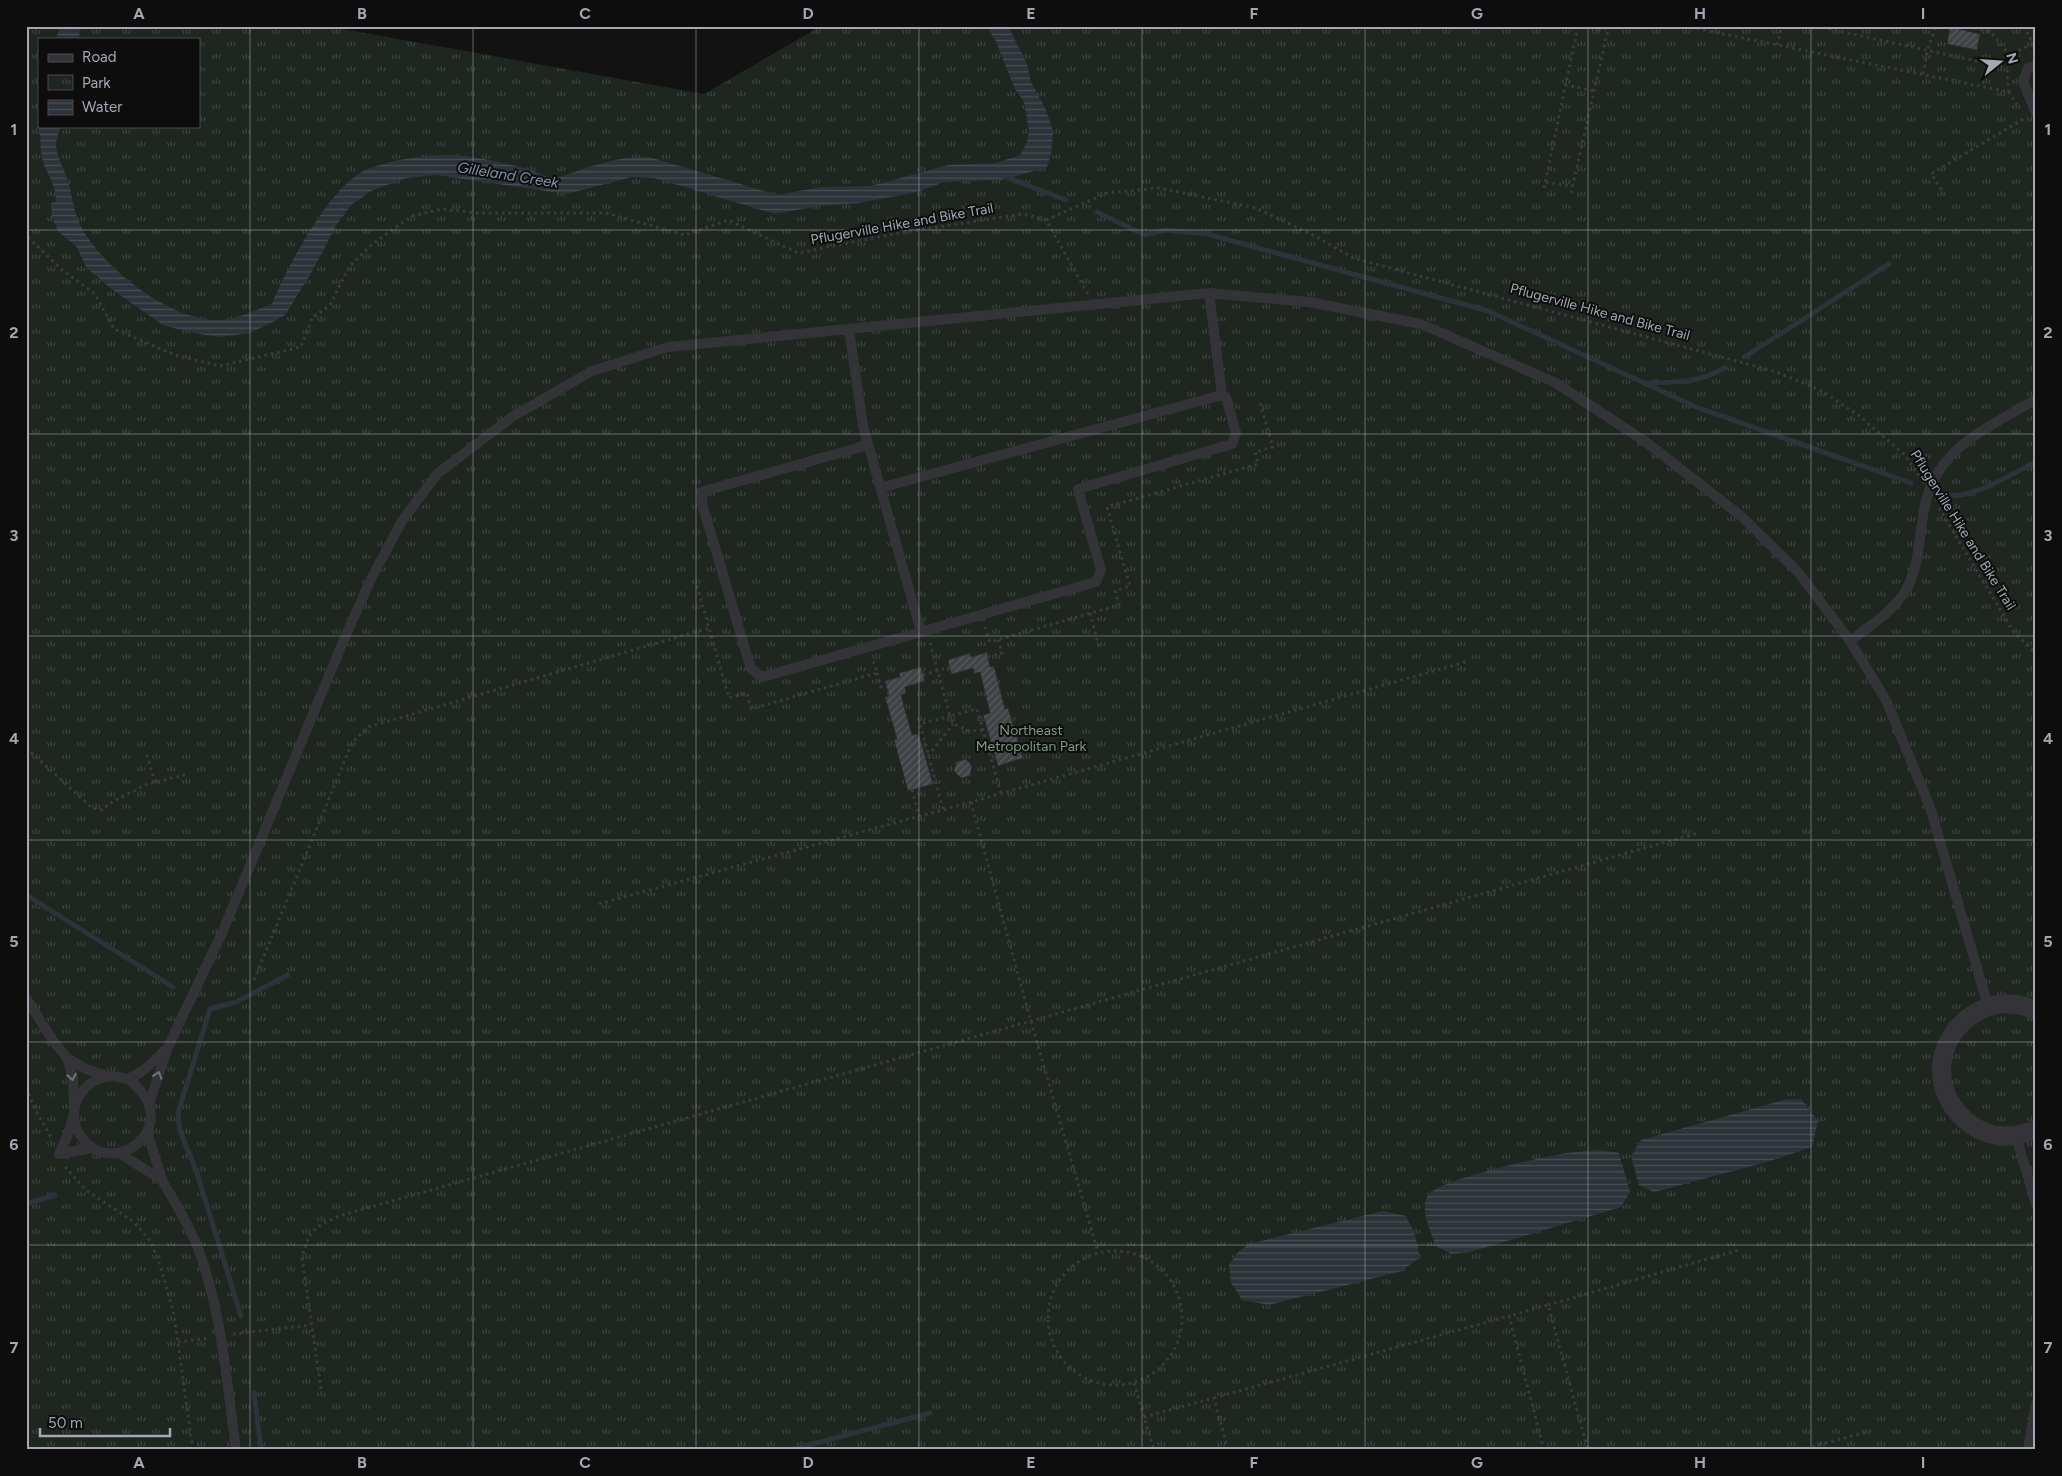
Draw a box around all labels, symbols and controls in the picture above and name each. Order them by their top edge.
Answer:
text: A [133,4,145,23]
text: B [357,4,367,23]
text: C [579,4,591,23]
text: D [802,4,814,23]
text: E [1026,4,1036,23]
text: F [1250,4,1259,23]
text: G [1471,4,1483,23]
text: H [1694,4,1706,23]
text: I [1921,4,1925,23]
legend [38,38,200,128]
north arrow [1974,38,2024,88]
text: Road [82,48,117,66]
text: N [2002,51,2022,66]
text: Park [82,74,111,92]
text: Water [82,98,122,116]
text: 1 [11,120,17,139]
text: 1 [2045,120,2051,139]
water label: Gilleland Creek [456,158,561,192]
street label: Pflugerville Hike and Bike Trail [809,200,995,248]
street label: Pflugerville Hike and Bike Trail [1508,280,1692,344]
text: 2 [9,323,19,342]
text: 2 [2043,323,2053,342]
street label: Pflugerville Hike and Bike Trail [1907,447,2019,613]
text: 3 [10,526,19,545]
text: 3 [2044,526,2053,545]
park label: Northeast Metropolitan Park [976,722,1087,755]
text: 4 [9,729,19,748]
text: 4 [2043,729,2053,748]
text: 5 [9,932,19,951]
text: 5 [2043,932,2053,951]
one-way arrow [152,1072,162,1080]
one-way arrow [67,1073,77,1082]
text: 6 [9,1135,19,1154]
text: 6 [2043,1135,2053,1154]
text: 7 [10,1338,19,1357]
text: 7 [2044,1338,2053,1357]
scale bar [40,1406,170,1438]
text: 50 m [48,1414,83,1432]
text: A [133,1453,145,1472]
text: B [357,1453,367,1472]
text: C [579,1453,591,1472]
text: D [802,1453,814,1472]
text: E [1026,1453,1036,1472]
text: F [1250,1453,1259,1472]
text: G [1471,1453,1483,1472]
text: H [1694,1453,1706,1472]
text: I [1921,1453,1925,1472]

